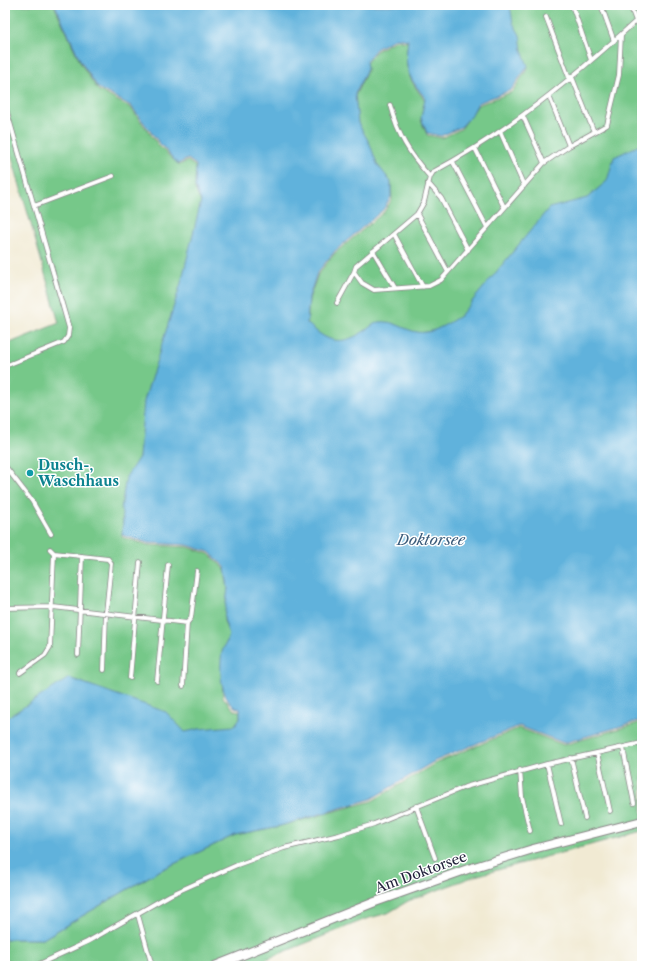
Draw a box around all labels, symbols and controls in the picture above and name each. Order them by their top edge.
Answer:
place label: Dusch-, Waschhaus [37,456,119,490]
marker: Dusch-, Waschhaus [25,468,35,478]
water label: Doktorsee [396,530,466,549]
street label: Am Doktorsee [372,847,469,897]

